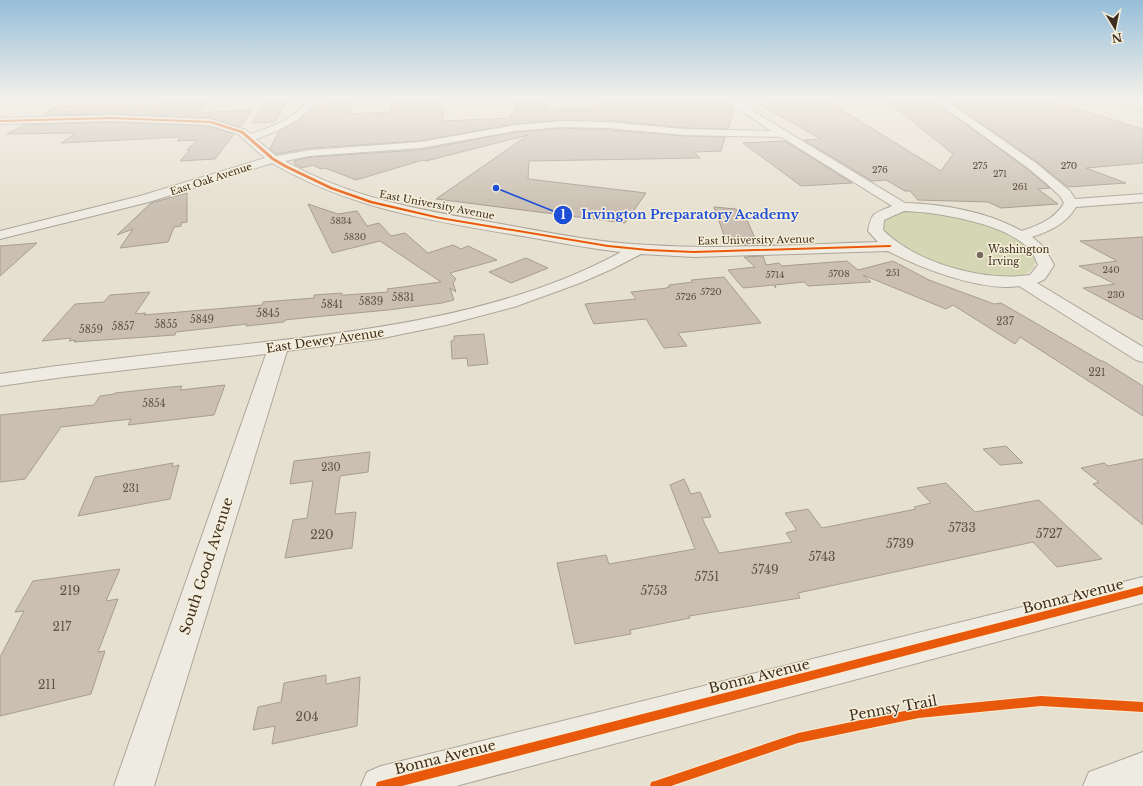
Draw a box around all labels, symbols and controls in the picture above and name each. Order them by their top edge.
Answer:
north arrow [1095,8,1135,48]
text: N [1110,30,1123,46]
street label: East Oak Avenue [168,160,254,198]
house number: 275 [972,160,988,171]
house number: 270 [1061,160,1077,171]
house number: 276 [872,164,888,175]
house number: 271 [993,168,1007,179]
house number: 261 [1012,181,1028,192]
street label: East University Avenue [378,187,496,223]
callout: Irvington Preparatory Academy [553,202,807,227]
text: Irvington Preparatory Academy [581,206,799,223]
text: 1 [560,207,566,222]
house number: 5834 [330,215,352,226]
house number: 5830 [344,231,366,242]
street label: East University Avenue [697,232,815,248]
place label: Washington Irving [987,243,1049,268]
marker: Washington Irving [975,250,985,260]
house number: 240 [1102,264,1120,275]
house number: 251 [886,267,900,278]
house number: 5708 [828,268,850,279]
house number: 5714 [766,269,784,280]
house number: 5720 [700,286,722,297]
house number: 230 [1107,289,1125,300]
house number: 5831 [392,291,414,304]
house number: 5726 [676,291,697,302]
house number: 5839 [359,295,383,308]
house number: 5841 [321,298,343,311]
house number: 5845 [256,307,280,320]
house number: 5849 [190,313,214,326]
house number: 237 [996,315,1015,328]
house number: 5855 [154,318,178,331]
house number: 5857 [112,320,135,333]
house number: 5859 [79,323,103,336]
street label: East Dewey Avenue [265,324,385,356]
house number: 221 [1089,366,1105,379]
house number: 5854 [142,397,166,410]
house number: 230 [321,461,341,474]
house number: 231 [123,482,139,495]
street label: South Good Avenue [175,495,237,637]
house number: 5733 [948,520,976,535]
house number: 5727 [1036,526,1063,541]
house number: 220 [310,527,334,542]
house number: 5739 [886,536,914,551]
house number: 5743 [808,549,836,564]
house number: 5749 [751,562,779,577]
house number: 5751 [695,569,719,584]
street label: Bonna Avenue [1021,575,1125,617]
house number: 219 [60,583,80,598]
house number: 5753 [641,583,667,598]
house number: 217 [53,619,72,634]
street label: Bonna Avenue [707,655,811,697]
house number: 211 [38,677,56,692]
street label: Pennsy Trail [848,691,939,725]
house number: 204 [296,709,318,724]
street label: Bonna Avenue [393,736,497,778]

